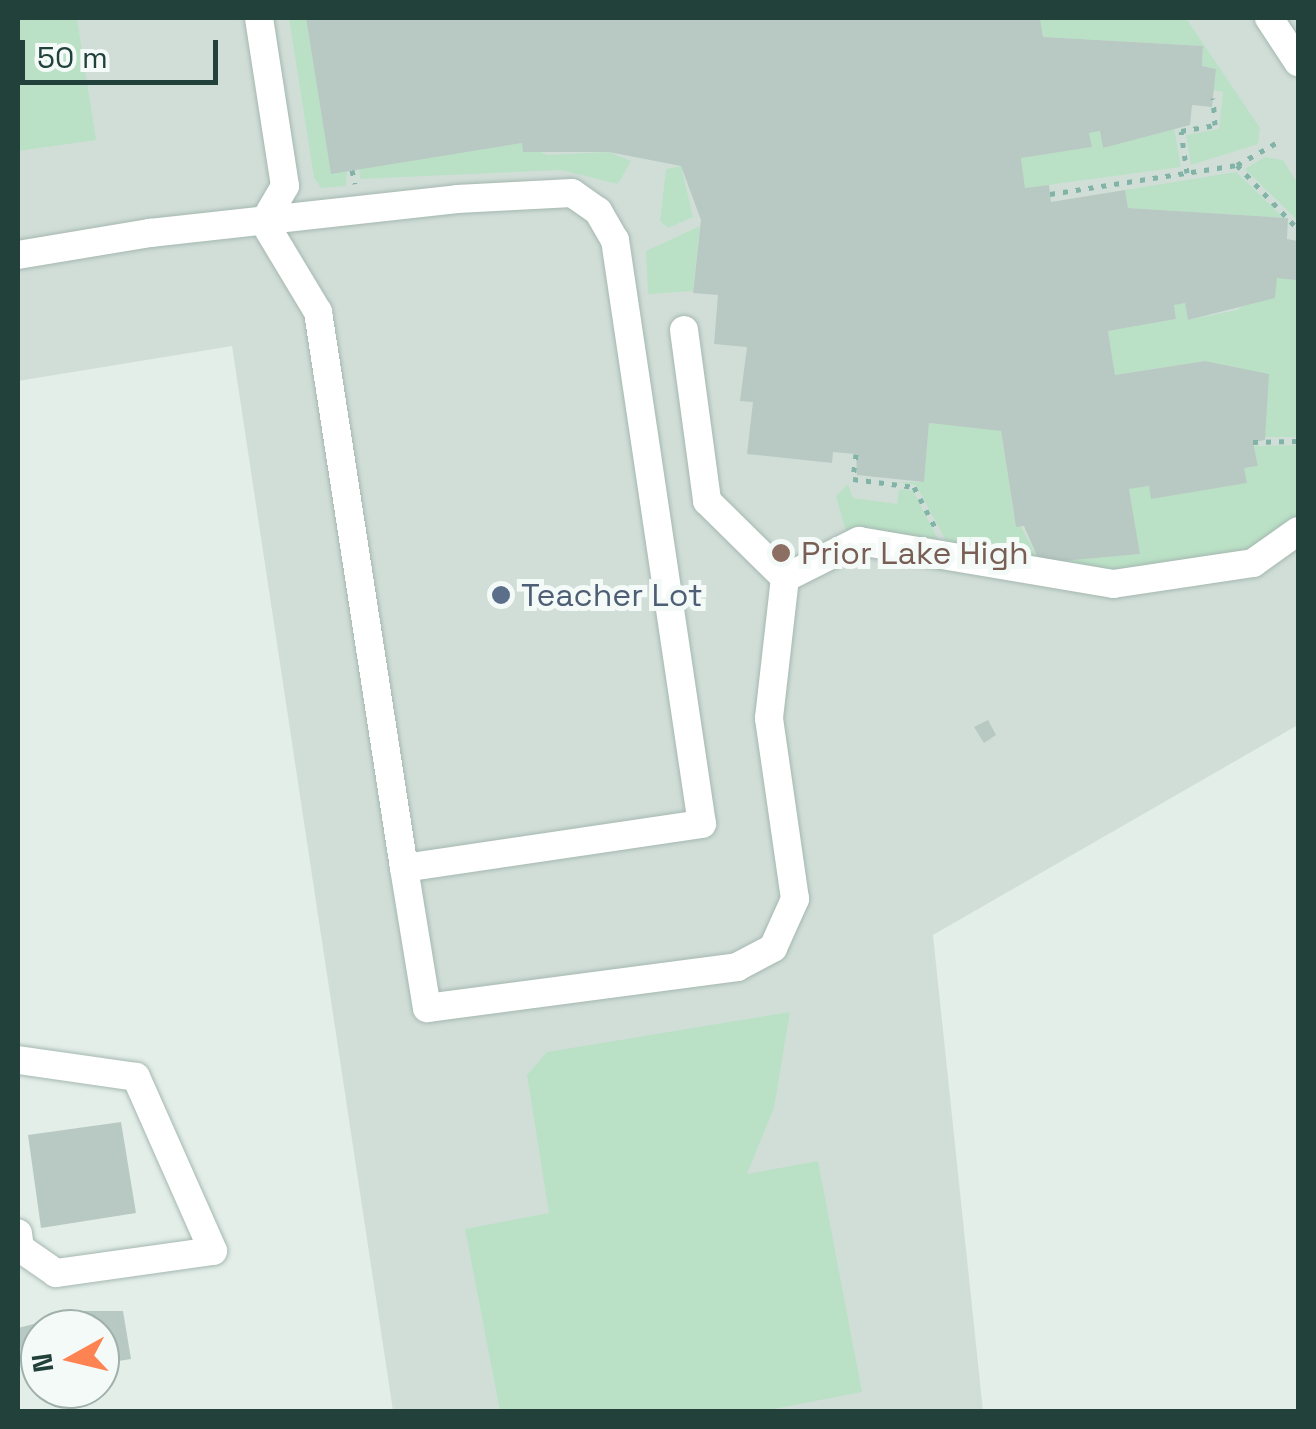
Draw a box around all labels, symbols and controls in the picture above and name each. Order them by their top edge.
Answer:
scale bar [25,20,222,82]
text: 50 m [37,38,108,77]
place label: Prior Lake High [801,534,1029,572]
marker: Prior Lake High [770,542,792,564]
place label: Teacher Lot [521,576,703,614]
marker: Teacher Lot [490,584,512,606]
north arrow [20,1309,120,1409]
text: N [23,1351,61,1375]

